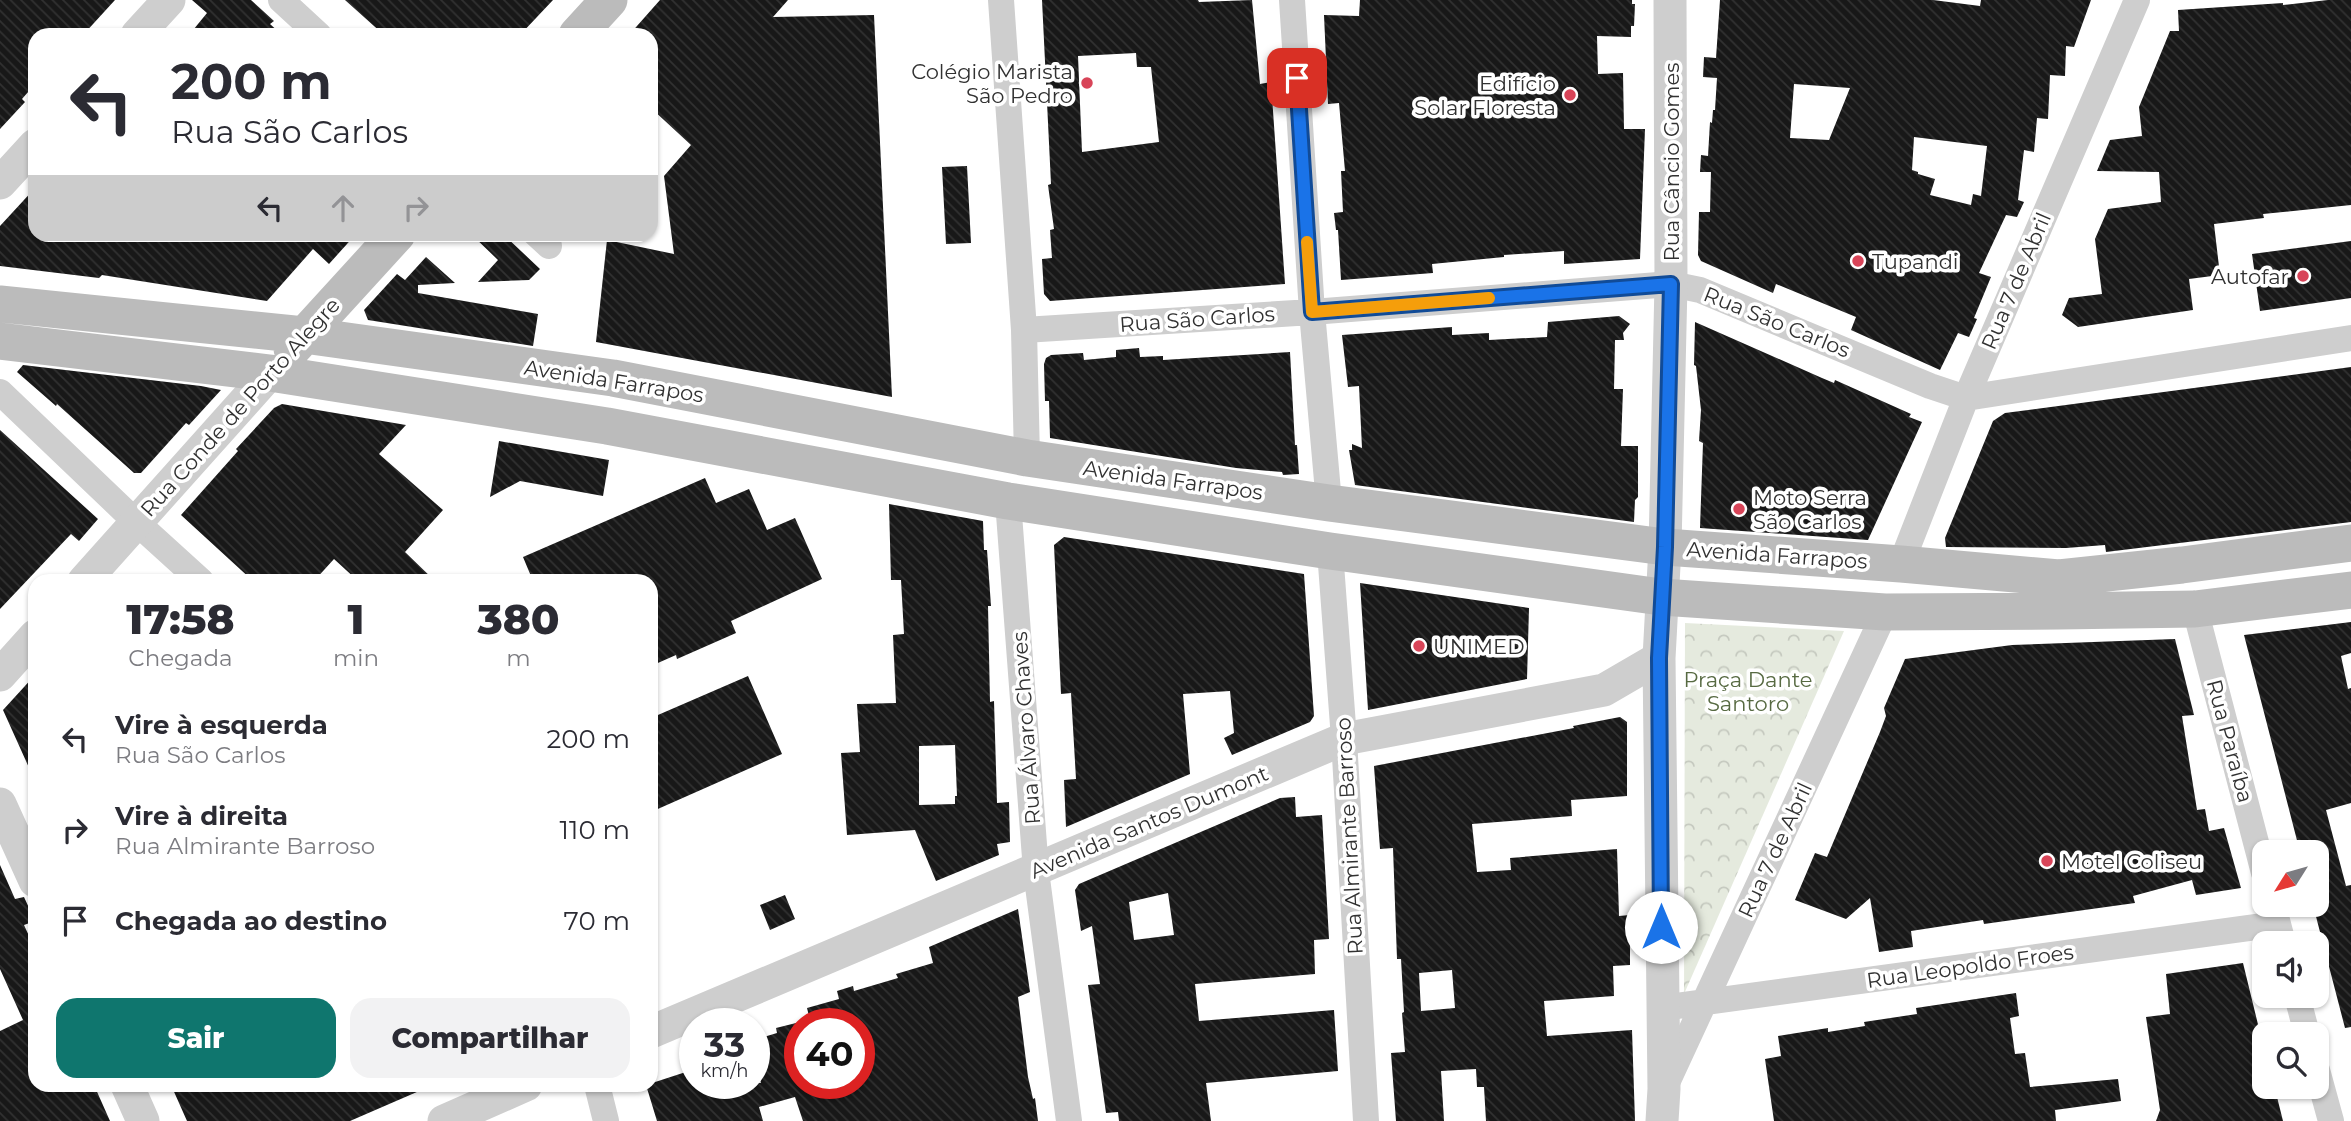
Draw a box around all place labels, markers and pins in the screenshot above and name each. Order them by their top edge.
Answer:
pin [1267,48,1327,108]
place label: Colégio Marista São Pedro [911,59,1073,108]
place label: Edifício Solar Floresta [1414,71,1556,120]
marker: Colégio Marista São Pedro [1079,75,1095,91]
marker: Edifício Solar Floresta [1562,87,1578,103]
place label: Tupandi [1872,249,1959,274]
marker: Tupandi [1850,253,1866,269]
place label: Autofar [2211,264,2289,289]
marker: Autofar [2295,268,2311,284]
place label: Moto Serra São Carlos [1753,485,1867,534]
marker: Moto Serra São Carlos [1731,501,1747,517]
place label: UNIMED [1433,634,1525,659]
marker: UNIMED [1411,638,1427,654]
place label: Motel Coliseu [2061,849,2202,874]
marker: Motel Coliseu [2039,853,2055,869]

